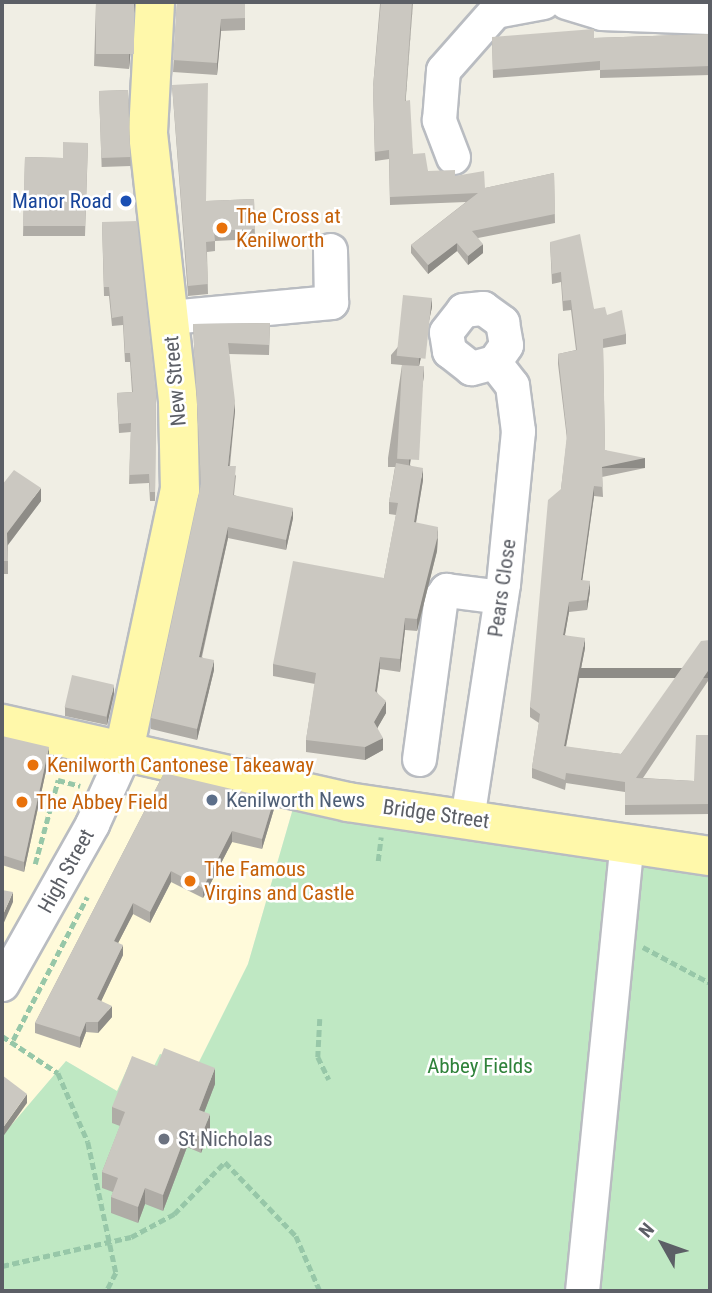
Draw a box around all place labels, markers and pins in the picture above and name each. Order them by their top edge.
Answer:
place label: Manor Road [12,188,112,214]
marker: Manor Road [118,193,134,209]
place label: The Cross at Kenilworth [236,203,341,253]
marker: The Cross at Kenilworth [214,220,230,236]
place label: Kenilworth Cantonese Takeaway [47,752,314,778]
marker: Kenilworth Cantonese Takeaway [25,757,41,773]
place label: Kenilworth News [226,787,365,813]
place label: The Abbey Field [36,789,168,815]
marker: Kenilworth News [204,792,220,808]
marker: The Abbey Field [14,794,30,810]
place label: The Famous Virgins and Castle [204,856,354,906]
marker: The Famous Virgins and Castle [182,873,198,889]
place label: St Nicholas [178,1126,273,1152]
marker: St Nicholas [156,1131,172,1147]

